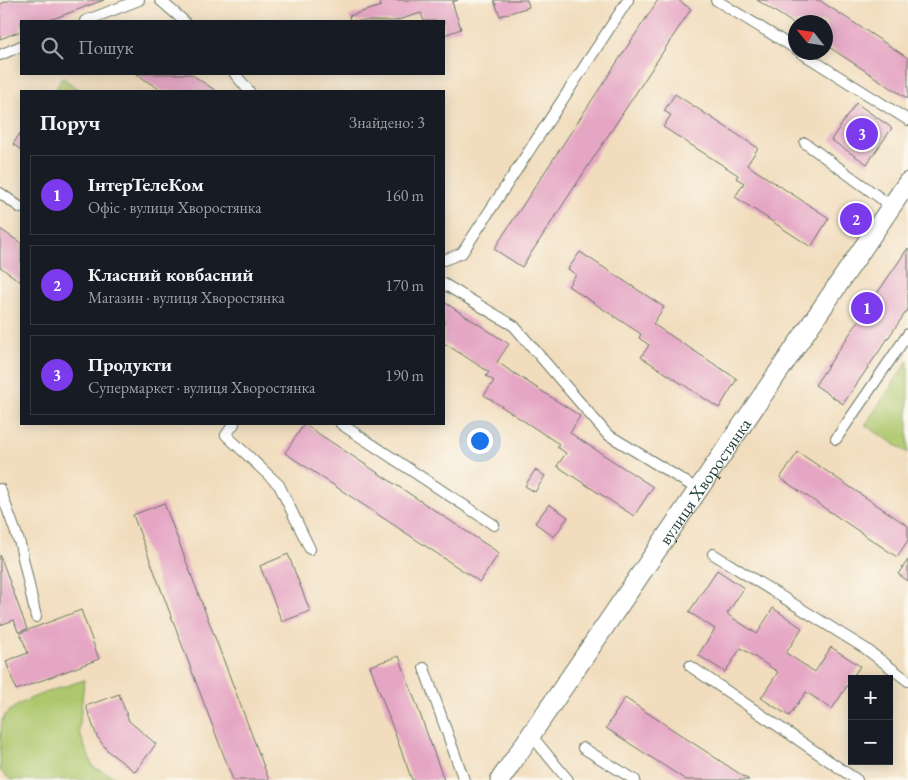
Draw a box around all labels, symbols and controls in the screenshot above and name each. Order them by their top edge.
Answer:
north arrow [788,15,833,60]
search box [20,20,445,75]
icon: search [38,34,66,62]
text: Пошук [78,35,134,60]
text: Поруч [40,109,100,136]
text: Знайдено: 3 [349,112,425,133]
pin: 3 [846,115,878,153]
text: ІнтерТелеКом [88,172,204,197]
text: 1 [53,185,61,206]
text: 160 m [385,185,424,206]
text: Офіс · вулиця Хворостянка [88,197,262,218]
pin: 2 [840,200,872,238]
text: Класний ковбасний [88,262,254,287]
text: 2 [53,275,61,296]
text: 170 m [385,275,424,296]
text: Магазин · вулиця Хворостянка [88,287,285,308]
pin: 1 [851,289,883,327]
text: Продукти [88,352,172,377]
text: 3 [53,365,61,386]
text: 190 m [385,365,424,386]
text: Супермаркет · вулиця Хворостянка [88,377,315,398]
street label: вулиця Хворостянка [653,412,756,549]
your location [467,428,493,454]
map controls [848,675,893,765]
button: + [848,675,893,720]
button: − [848,720,893,765]

